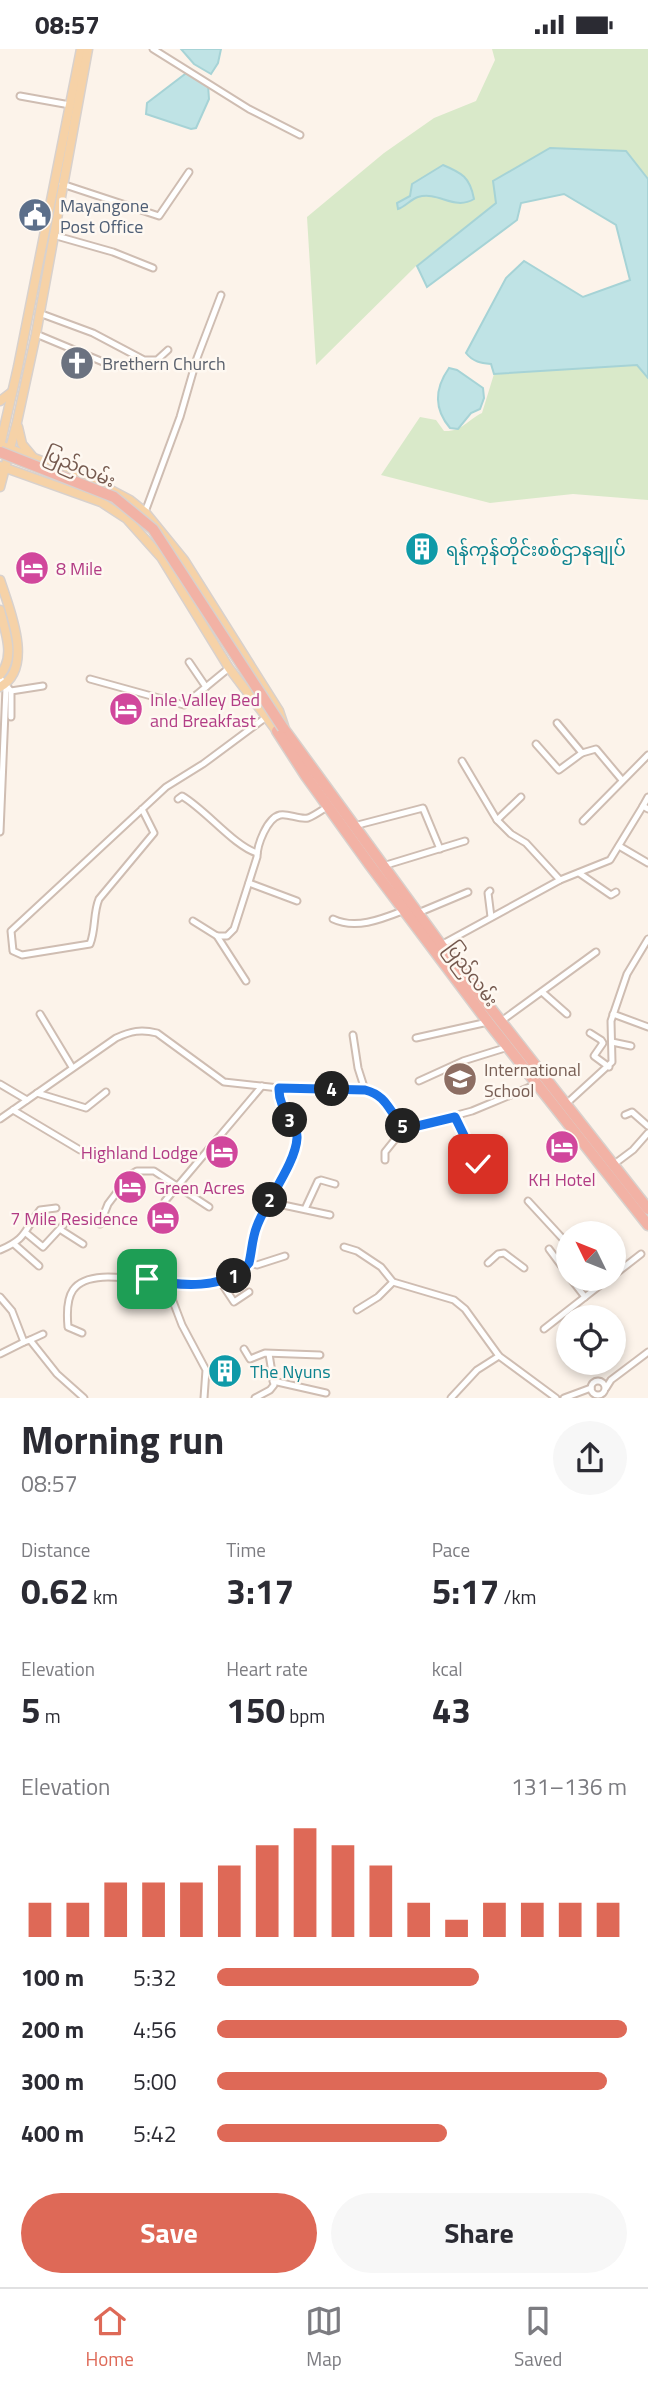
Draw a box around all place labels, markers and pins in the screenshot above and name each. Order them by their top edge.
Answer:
place label: Mayangone Post Office [60,192,149,240]
public building icon: Mayangone Post Office [16,196,54,234]
church icon: Brethern Church [58,344,96,382]
place label: Brethern Church [102,350,226,377]
building icon: ရန်ကုန်တိုင်းစစ်ဌာနချုပ် [403,530,441,568]
place label: ရန်ကုန်တိုင်းစစ်ဌာနချုပ် [446,536,626,565]
hotel icon: 8 Mile [13,549,51,587]
place label: 8 Mile [56,555,102,582]
place label: Inle Valley Bed and Breakfast [150,686,260,734]
hotel icon: Inle Valley Bed and Breakfast [107,690,145,728]
place label: International School [484,1056,581,1104]
school or university icon: International School [441,1060,479,1098]
pin: 4 [314,1072,350,1107]
pin: 3 [272,1103,308,1137]
pin: 5 [386,1109,420,1143]
hotel icon: KH Hotel [543,1128,581,1166]
hotel icon: Highland Lodge [203,1133,241,1171]
pin [448,1134,508,1194]
place label: Highland Lodge [81,1139,198,1166]
place label: KH Hotel [528,1166,596,1193]
hotel icon: Green Acres [111,1168,149,1206]
place label: Green Acres [154,1174,245,1201]
pin: 2 [252,1183,288,1217]
hotel icon: 7 Mile Residence [144,1199,182,1237]
place label: 7 Mile Residence [10,1205,138,1232]
pin [117,1249,177,1309]
pin: 1 [216,1259,252,1293]
building icon: The Nyuns [206,1352,244,1390]
place label: The Nyuns [250,1358,331,1385]

